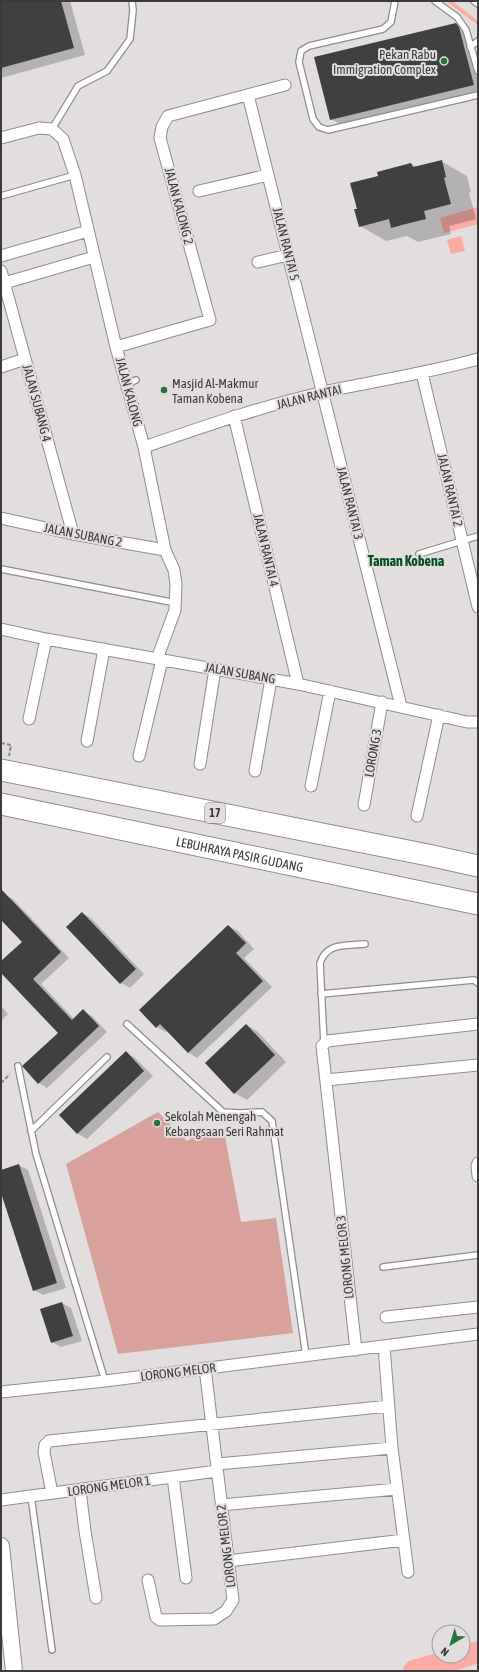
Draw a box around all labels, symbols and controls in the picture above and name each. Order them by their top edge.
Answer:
place label: Pekan Rabu Immigration Complex [333,47,437,77]
marker: Pekan Rabu Immigration Complex [439,56,449,66]
street label: JALAN KALONG 2 [162,166,196,246]
street label: JALAN RANTAI 5 [270,206,302,282]
street label: JALAN KALONG [113,356,145,428]
street label: JALAN SUBANG 4 [19,363,55,443]
place label: Masjid Al-Makmur Taman Kobena [172,376,258,406]
street label: JALAN RANTAI [275,382,343,412]
marker: Masjid Al-Makmur Taman Kobena [159,385,169,395]
street label: JALAN RANTAI 2 [434,452,466,528]
street label: JALAN RANTAI 3 [334,465,366,541]
street label: JALAN RANTAI 4 [250,512,282,588]
street label: JALAN SUBANG 2 [43,520,123,550]
district label: Taman Kobena [368,553,445,569]
street label: JALAN SUBANG [203,659,277,687]
street label: LORONG 3 [361,728,385,778]
road number: 17 [205,803,225,823]
street label: LEBUHRAYA PASIR GUDANG [175,833,305,875]
place label: Sekolah Menengah Kebangsaan Seri Rahmat [165,1109,284,1139]
marker: Sekolah Menengah Kebangsaan Seri Rahmat [152,1118,162,1128]
street label: LORONG MELOR 3 [333,1215,357,1299]
street label: LORONG MELOR [139,1360,217,1384]
street label: LORONG MELOR 1 [67,1473,151,1499]
street label: LORONG MELOR 2 [213,1504,239,1588]
north arrow [431,1624,471,1664]
text: N [439,1645,451,1659]

